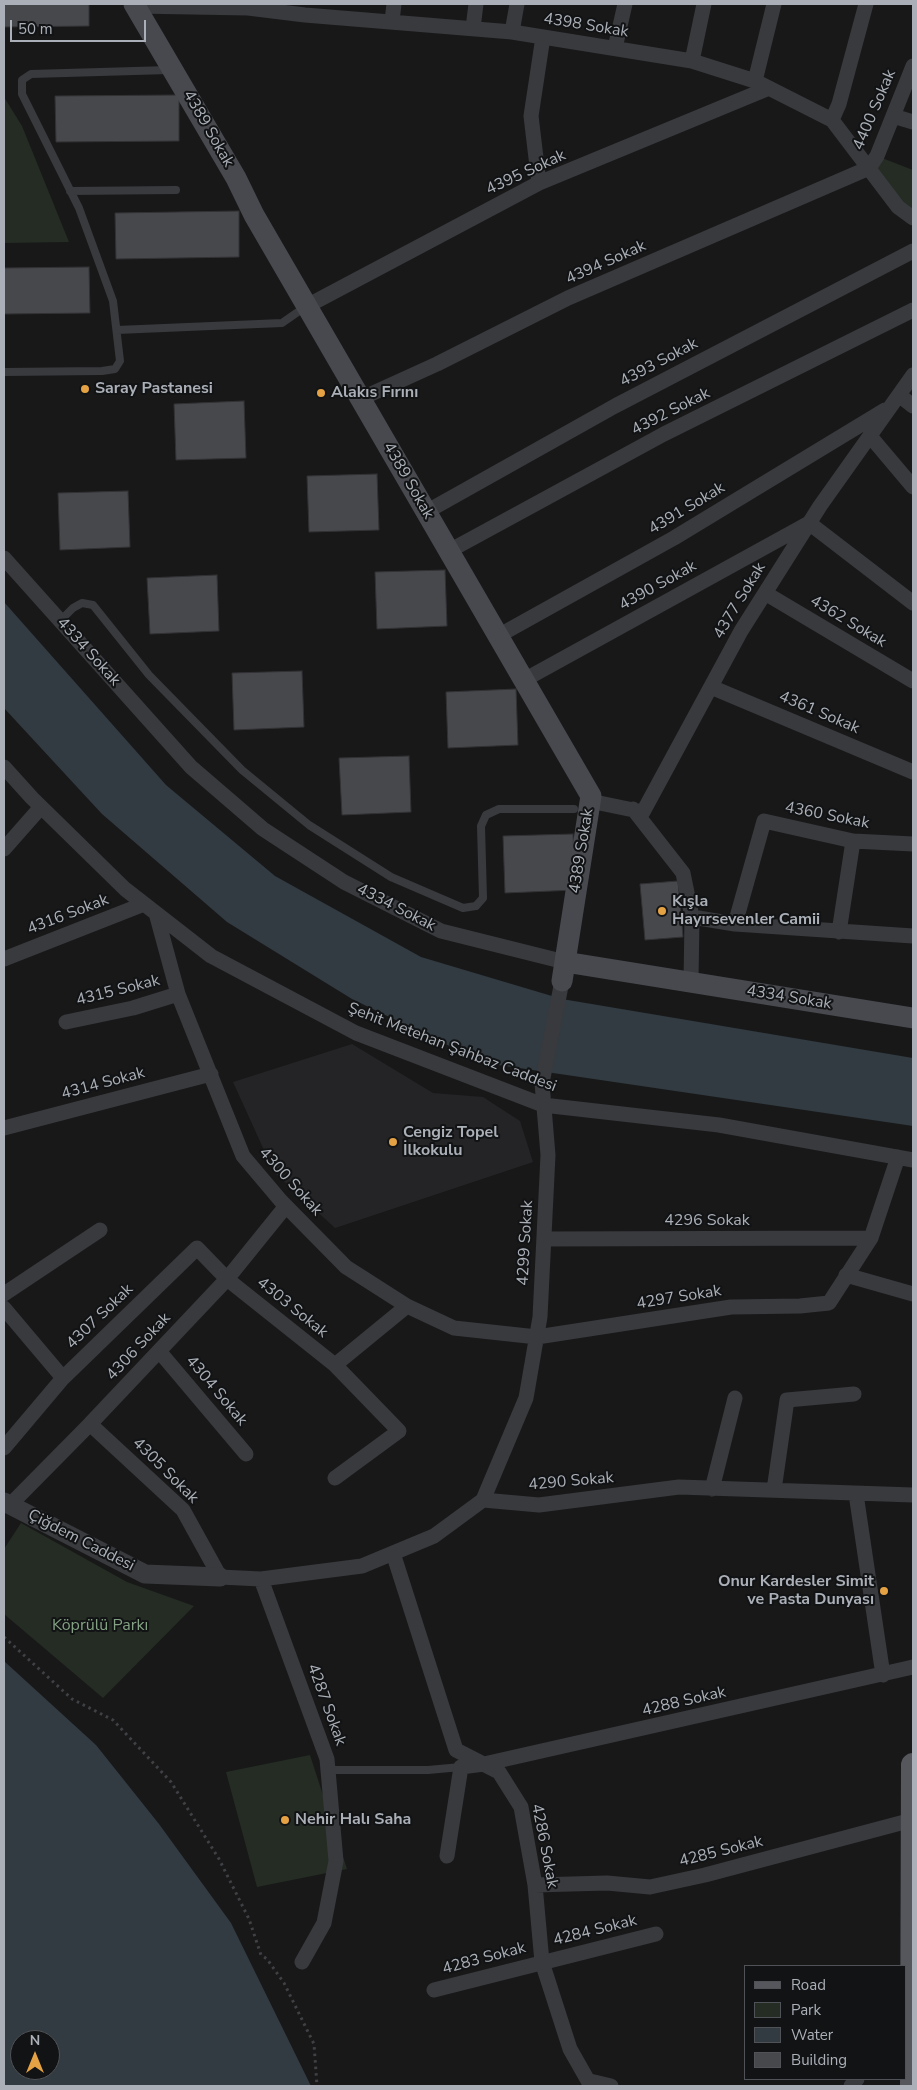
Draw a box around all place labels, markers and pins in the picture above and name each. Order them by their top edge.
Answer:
place label: Saray Pastanesi [95,379,213,399]
marker: Saray Pastanesi [79,383,91,395]
place label: Alakıs Fırını [331,383,418,403]
marker: Alakıs Fırını [315,387,327,399]
place label: Kışla Hayırsevenler Camii [672,892,820,930]
marker: Kışla Hayırsevenler Camii [656,905,668,917]
place label: Cengiz Topel İlkokulu [403,1123,498,1161]
marker: Cengiz Topel İlkokulu [387,1136,399,1148]
place label: Onur Kardesler Simit ve Pasta Dunyası [718,1572,874,1610]
marker: Onur Kardesler Simit ve Pasta Dunyası [878,1585,890,1597]
place label: Nehir Halı Saha [295,1810,411,1830]
marker: Nehir Halı Saha [279,1814,291,1826]

